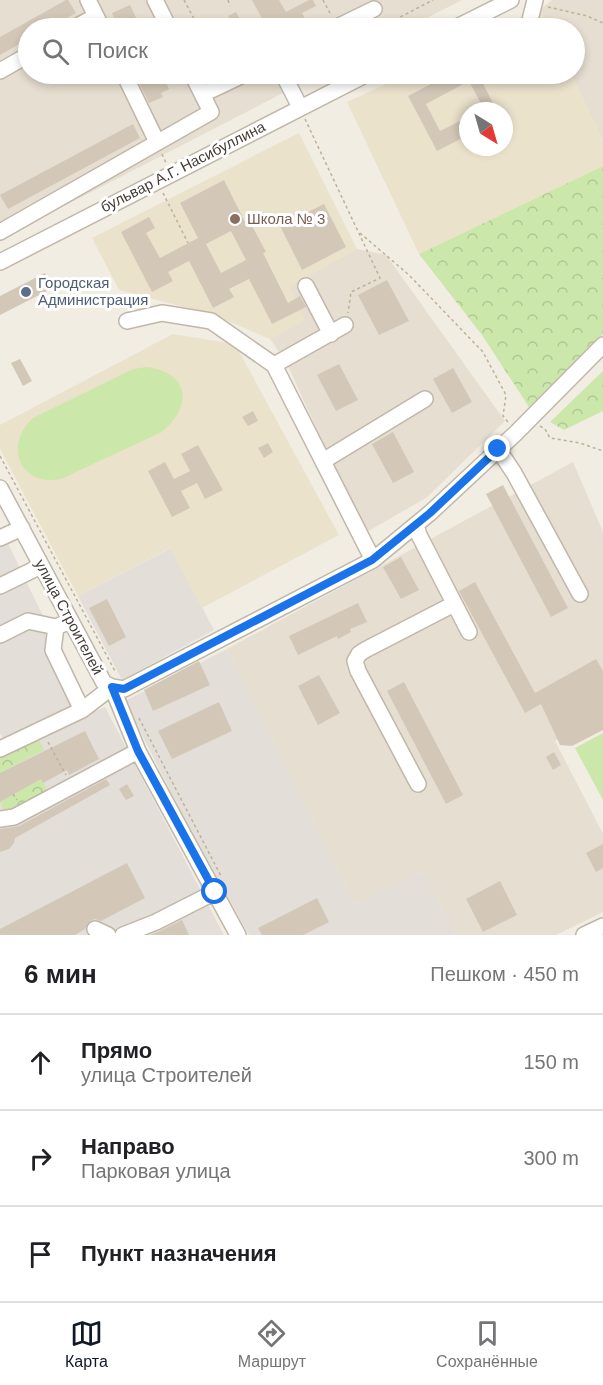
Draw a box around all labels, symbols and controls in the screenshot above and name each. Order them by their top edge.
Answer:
search box [18,18,585,84]
icon: search [39,35,72,68]
text: Поиск [87,38,148,63]
north arrow [459,102,513,156]
street label: бульвар А.Г. Насибуллина [98,117,268,216]
place label: Школа № 3 [247,210,325,227]
marker: Школа № 3 [228,212,242,226]
place label: Городская Администрация [38,274,148,308]
marker: Городская Администрация [19,285,33,299]
route end [484,435,510,461]
street label: улица Строителей [32,556,107,677]
route start [201,878,227,904]
text: 6 мин [24,959,97,989]
text: Пешком · 450 m [430,963,579,985]
text: Прямо [81,1038,152,1063]
icon: ahead [24,1046,57,1079]
text: 150 m [523,1051,579,1073]
text: улица Строителей [81,1064,252,1086]
text: Направо [81,1134,175,1159]
icon: right [24,1142,57,1175]
text: 300 m [523,1147,579,1169]
text: Парковая улица [81,1160,231,1182]
icon: arrive [24,1238,57,1271]
text: Пункт назначения [81,1241,277,1266]
tab: Карта [65,1317,108,1371]
tab: Маршрут [238,1317,306,1371]
tab: Сохранённые [436,1317,538,1371]

